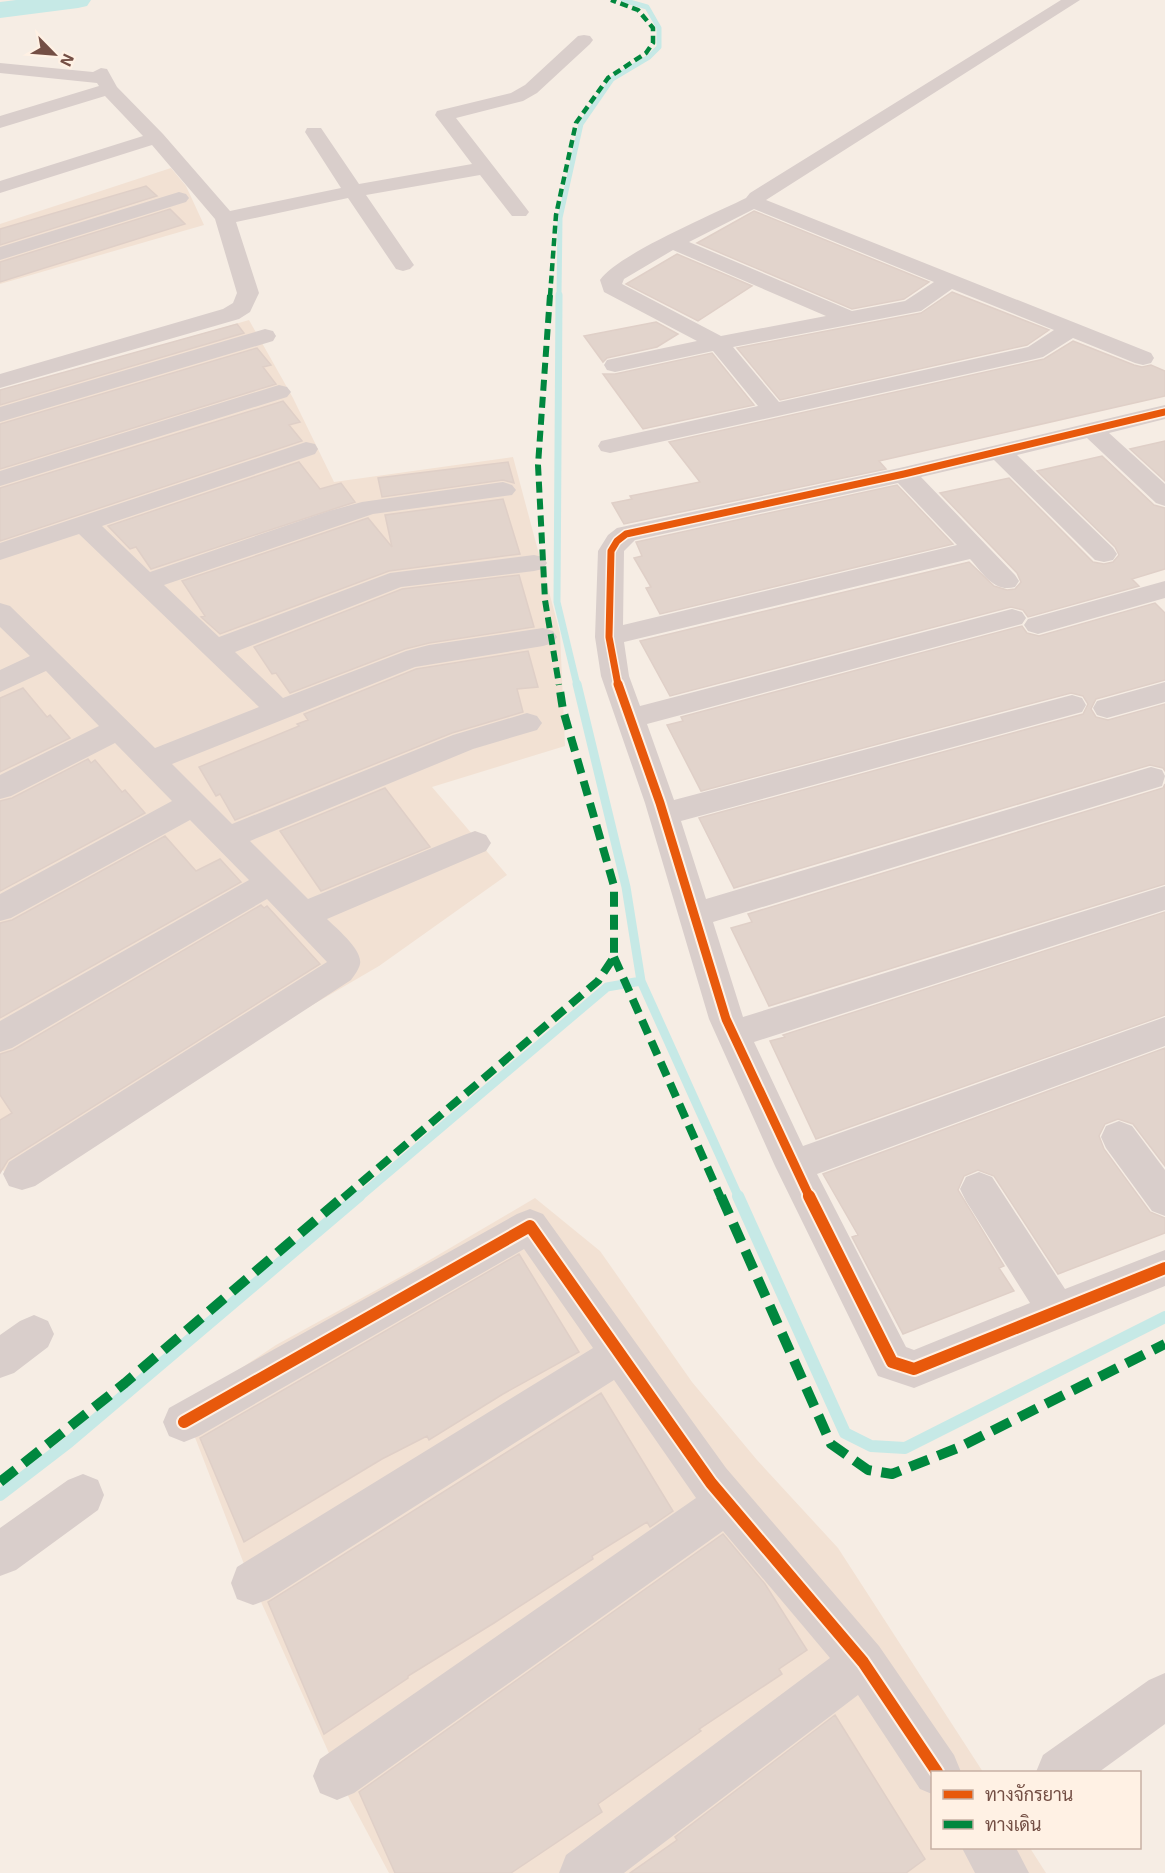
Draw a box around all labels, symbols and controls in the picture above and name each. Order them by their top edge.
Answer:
north arrow [24,24,84,84]
text: N [57,51,79,70]
legend [931,1771,1141,1849]
text: ทางจักรยาน [985,1783,1073,1805]
text: ทางเดิน [985,1813,1041,1835]

